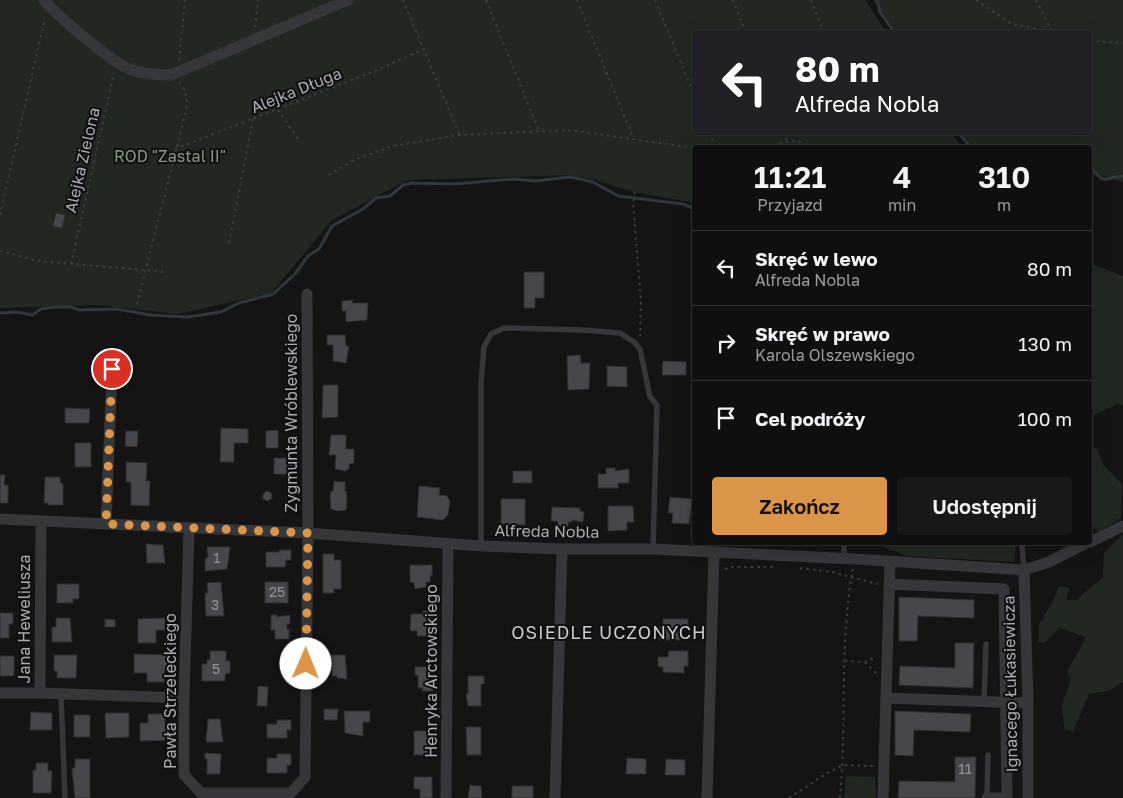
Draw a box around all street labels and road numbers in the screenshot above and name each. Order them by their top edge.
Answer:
street label: Alejka Długa [248,63,344,117]
street label: Alejka Zielona [60,105,104,215]
street label: Zygmunta Wróblewskiego [281,314,301,512]
street label: Alfreda Nobla [494,520,600,542]
street label: Jana Heweliusza [14,555,34,683]
street label: Henryka Arctowskiego [421,584,441,758]
street label: Ignacego Łukasiewicza [998,595,1022,773]
street label: Pawła Strzeleckiego [160,613,180,769]

